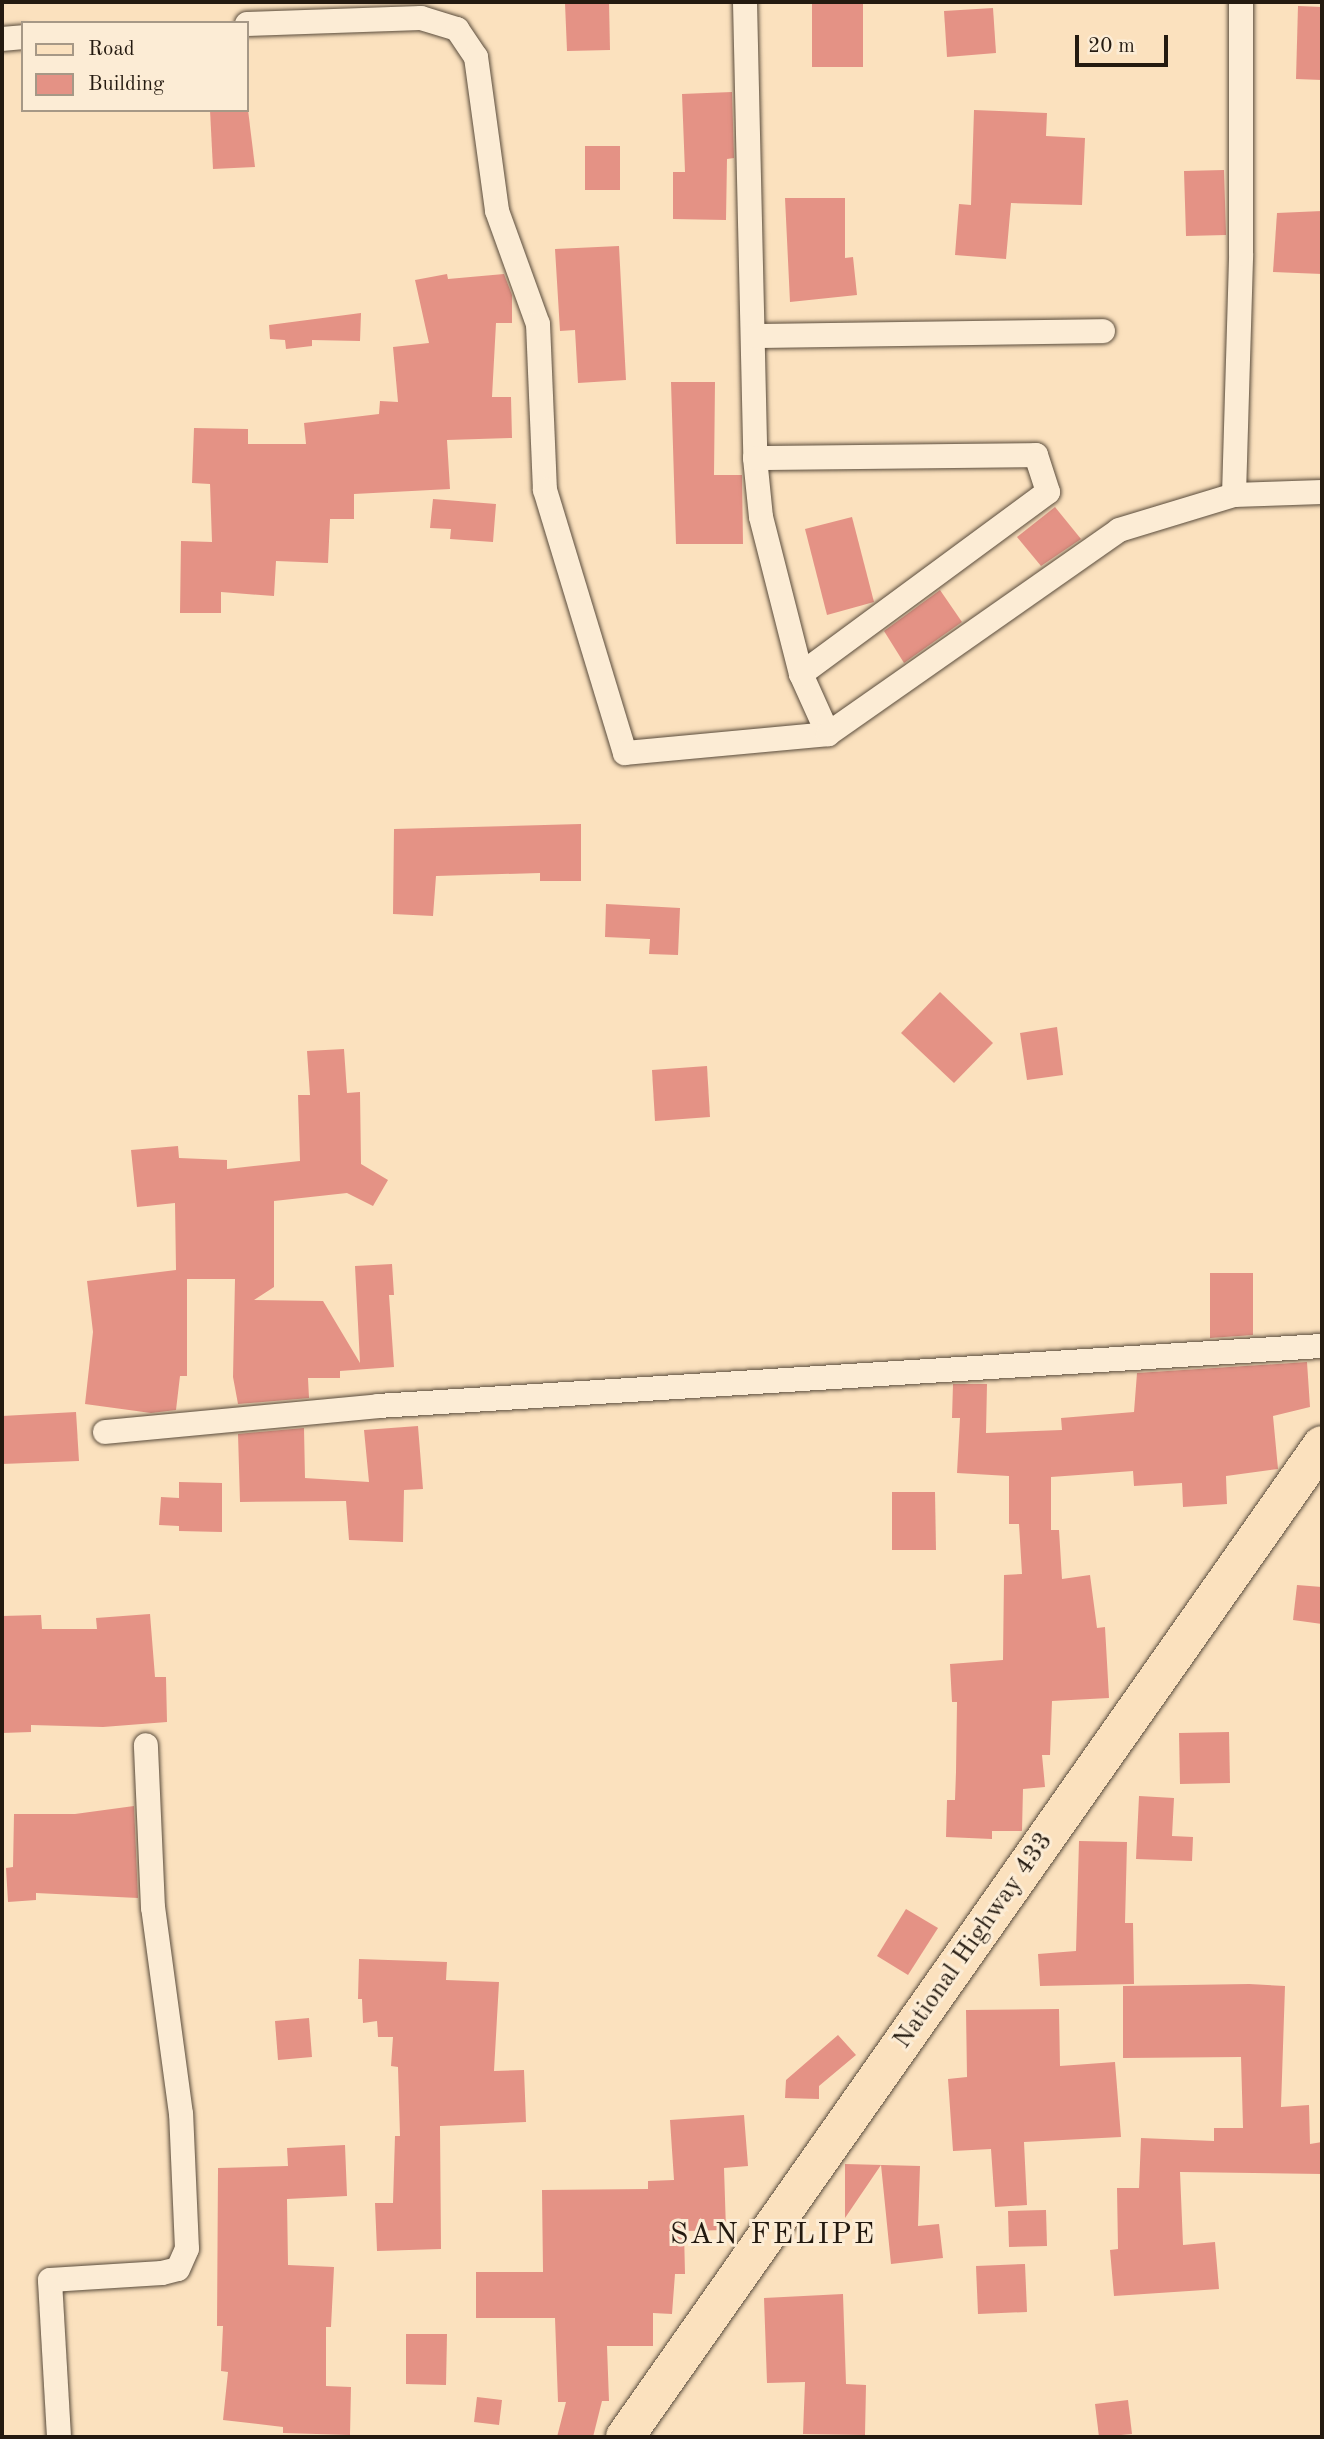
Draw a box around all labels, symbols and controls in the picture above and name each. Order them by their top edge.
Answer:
legend [21,21,248,112]
scale bar [1079,21,1172,65]
text: 20 m [1088,36,1135,57]
text: Road [88,39,135,60]
text: Building [88,74,164,95]
street label: National Highway 433 [888,1827,1060,2055]
district label: SAN FELIPE [671,2217,875,2253]

